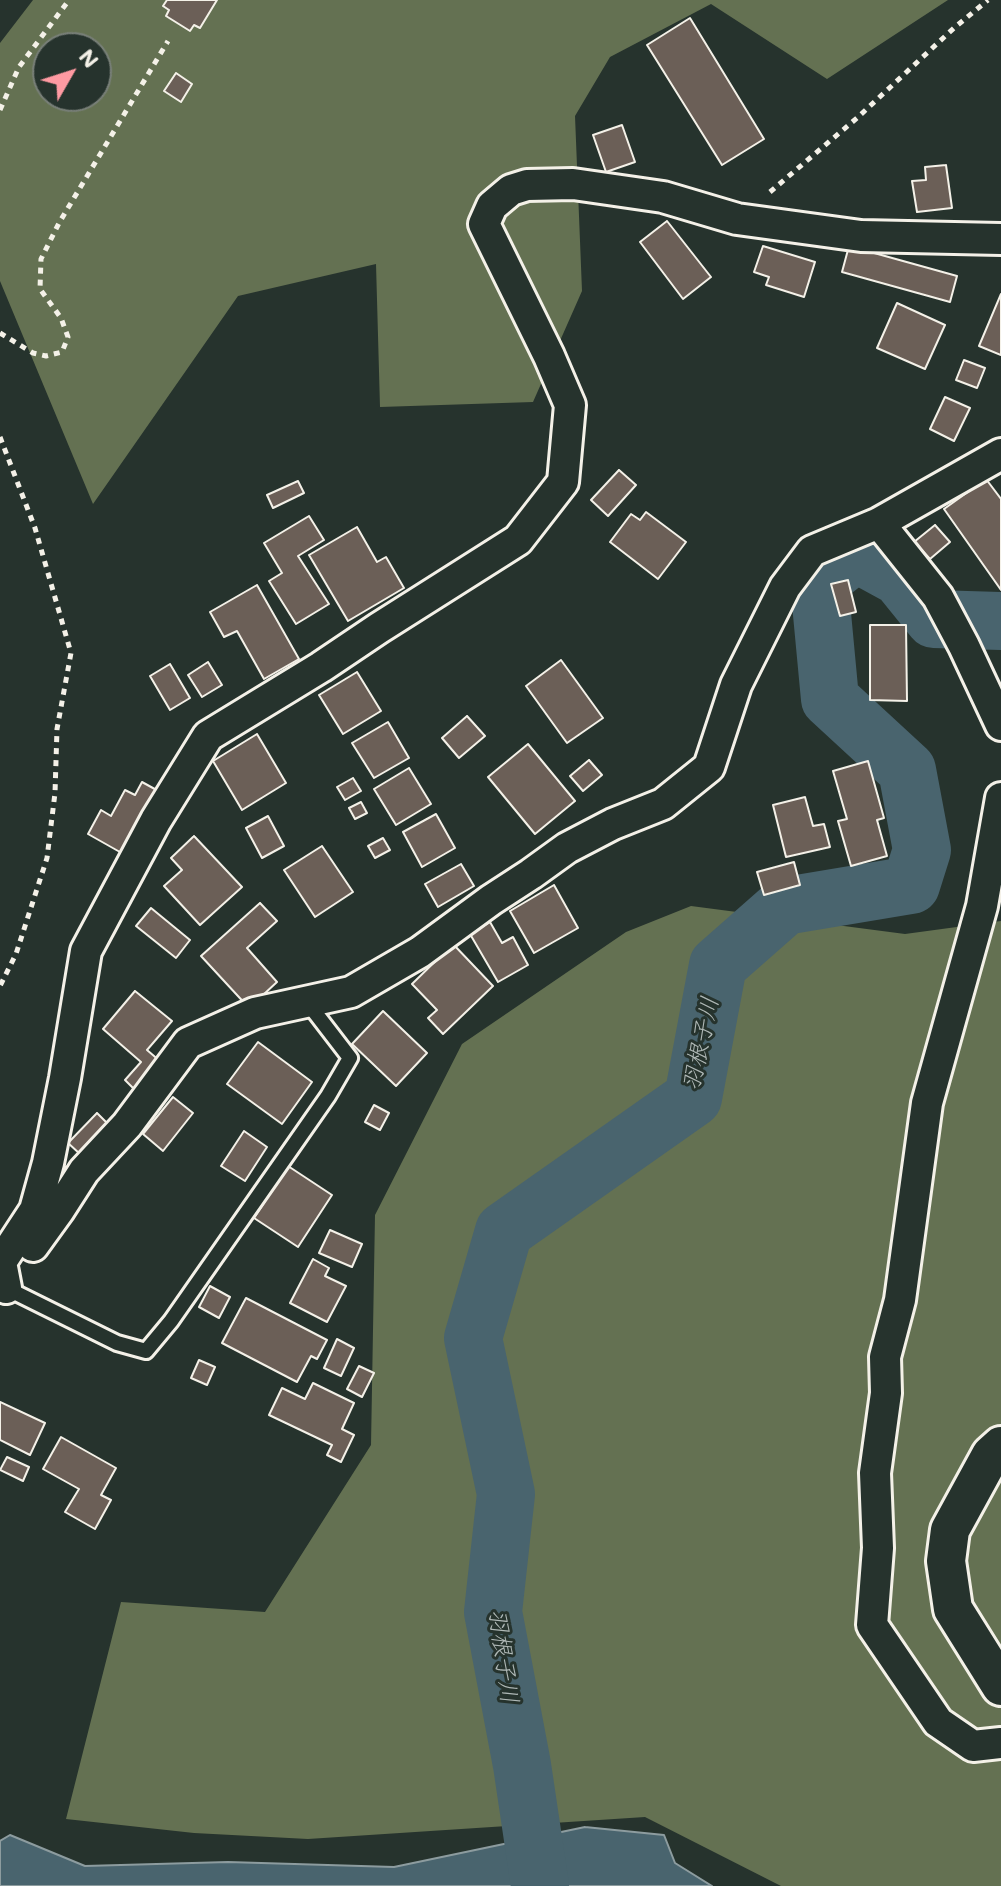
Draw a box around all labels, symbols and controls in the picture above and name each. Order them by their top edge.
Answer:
north arrow [32,32,112,112]
text: N [73,42,106,73]
water label: 羽根子川 [677,994,725,1094]
water label: 羽根子川 [482,1606,524,1706]

